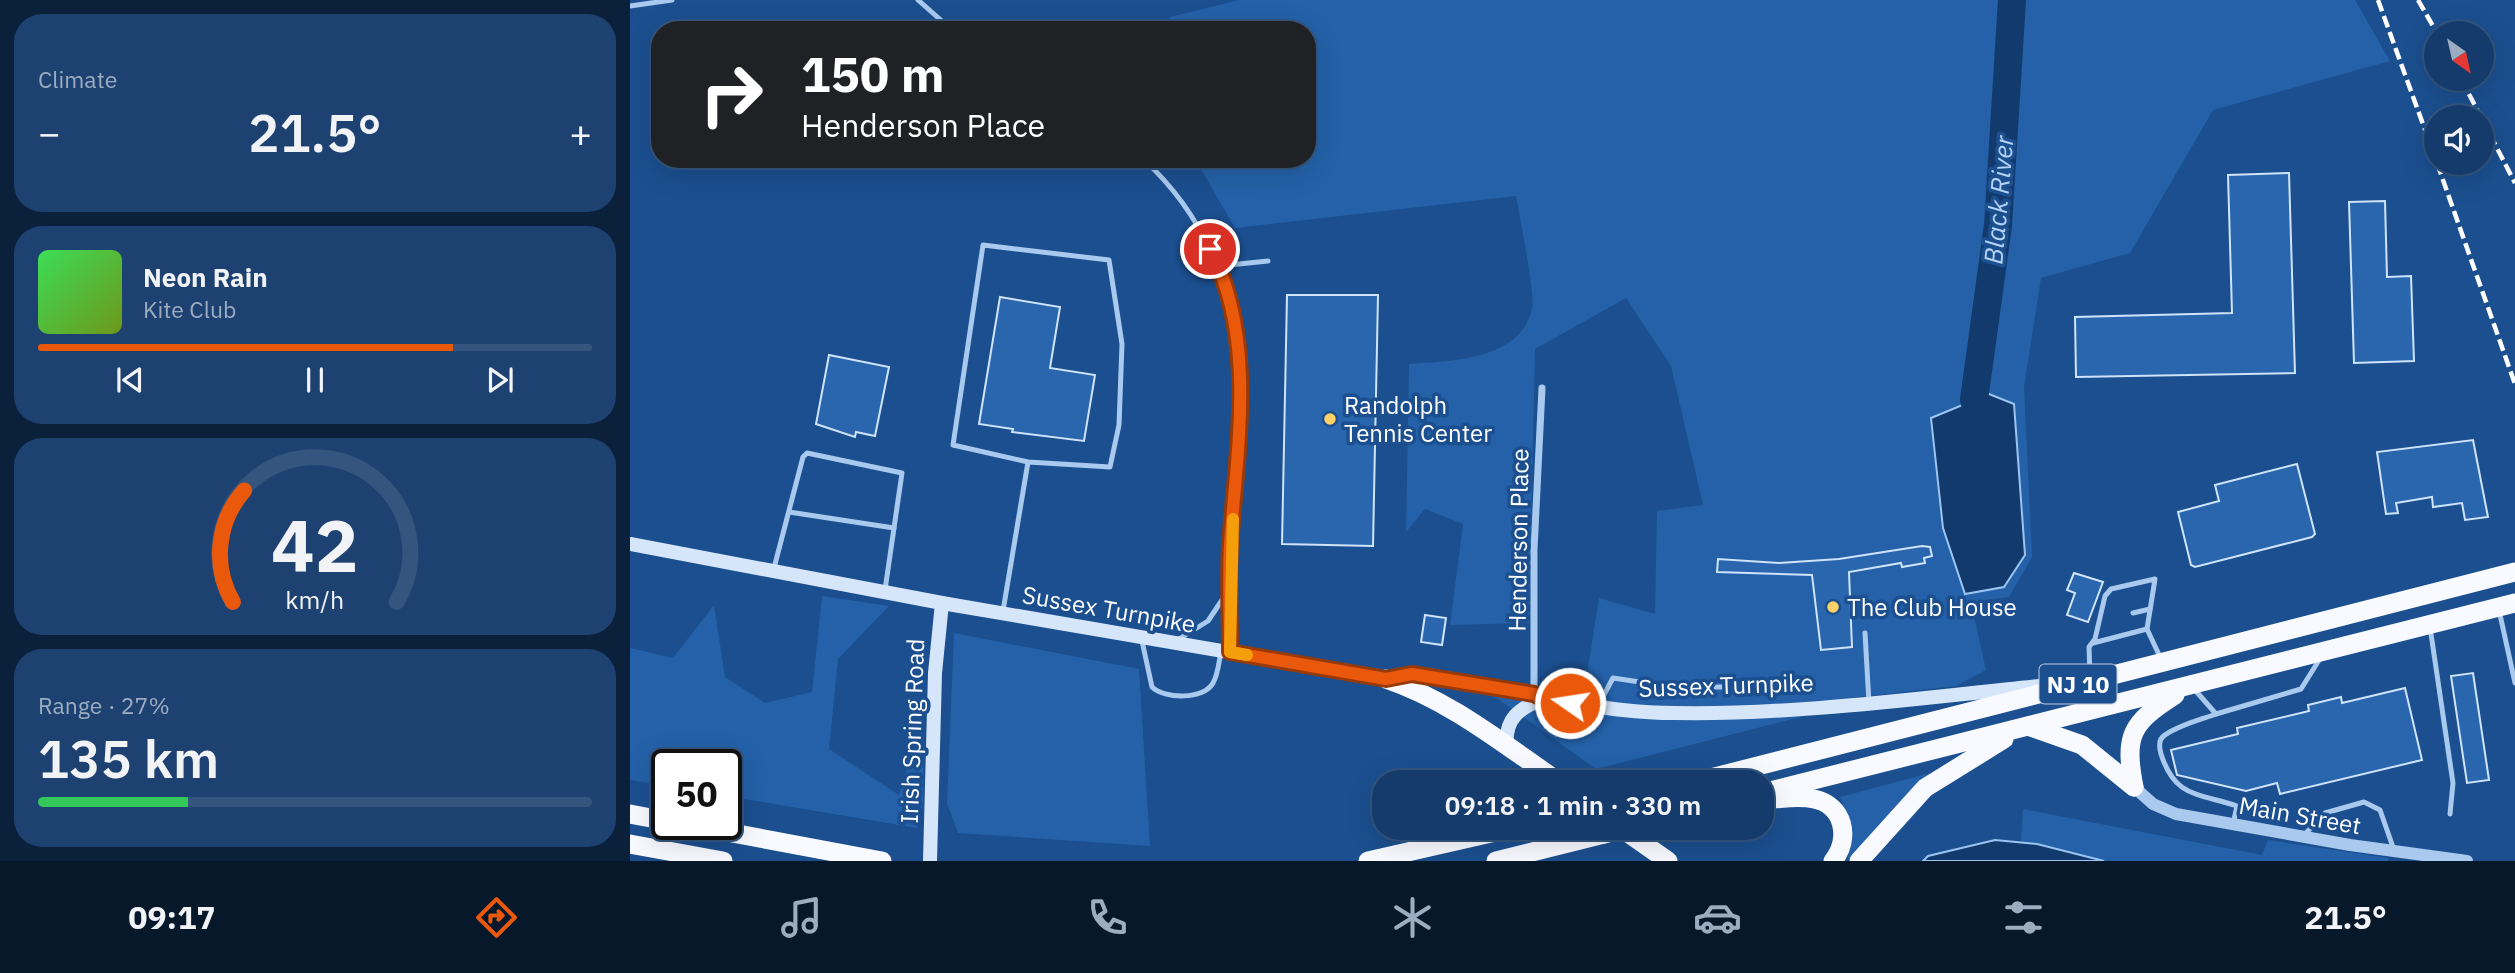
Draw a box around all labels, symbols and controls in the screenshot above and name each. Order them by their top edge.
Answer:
north arrow [2424,21,2494,91]
map controls [2424,21,2494,175]
text: 150 m [801,42,945,105]
icon: right [686,49,777,140]
text: Climate [38,64,117,94]
text: 21.5° [248,99,382,166]
text: Henderson Place [801,104,1045,146]
button: sound [2424,105,2494,175]
text: − [38,108,61,157]
text: + [569,108,592,157]
water label: Black River [1975,133,2021,266]
pin [1180,219,1240,279]
icon: arrive [1191,230,1229,268]
text: Neon Rain [143,260,268,294]
text: Kite Club [143,294,236,324]
icon: previous [111,361,149,399]
icon: pause [296,361,334,399]
icon: next [481,361,519,399]
place label: Randolph Tennis Center [1344,389,1492,449]
marker: Randolph Tennis Center [1322,411,1338,427]
street label: Henderson Place [1500,448,1536,632]
text: 42 [271,498,359,593]
street label: Sussex Turnpike [1020,578,1198,640]
text: km/h [286,583,344,616]
place label: The Club House [1847,591,2017,623]
marker: The Club House [1825,599,1841,615]
street label: Irish Spring Road [893,638,931,824]
road number: NJ 10 [2040,664,2116,704]
position arrow [1533,666,1607,740]
street label: Sussex Turnpike [1638,666,1814,704]
text: Range · 27% [38,690,170,720]
text: 135 km [38,725,219,792]
speed limit sign: 50 [651,749,742,840]
text: 09:18 · 1 min · 330 m [1445,788,1701,822]
street label: Main Street [2236,789,2364,841]
icon: directions [472,893,521,942]
icon: music [777,893,826,942]
icon: phone [1083,893,1132,942]
icon: climate [1388,893,1437,942]
icon: car [1693,893,1742,942]
icon: filters [1999,893,2048,942]
text: 09:17 [128,896,216,938]
text: 21.5° [2304,896,2387,938]

